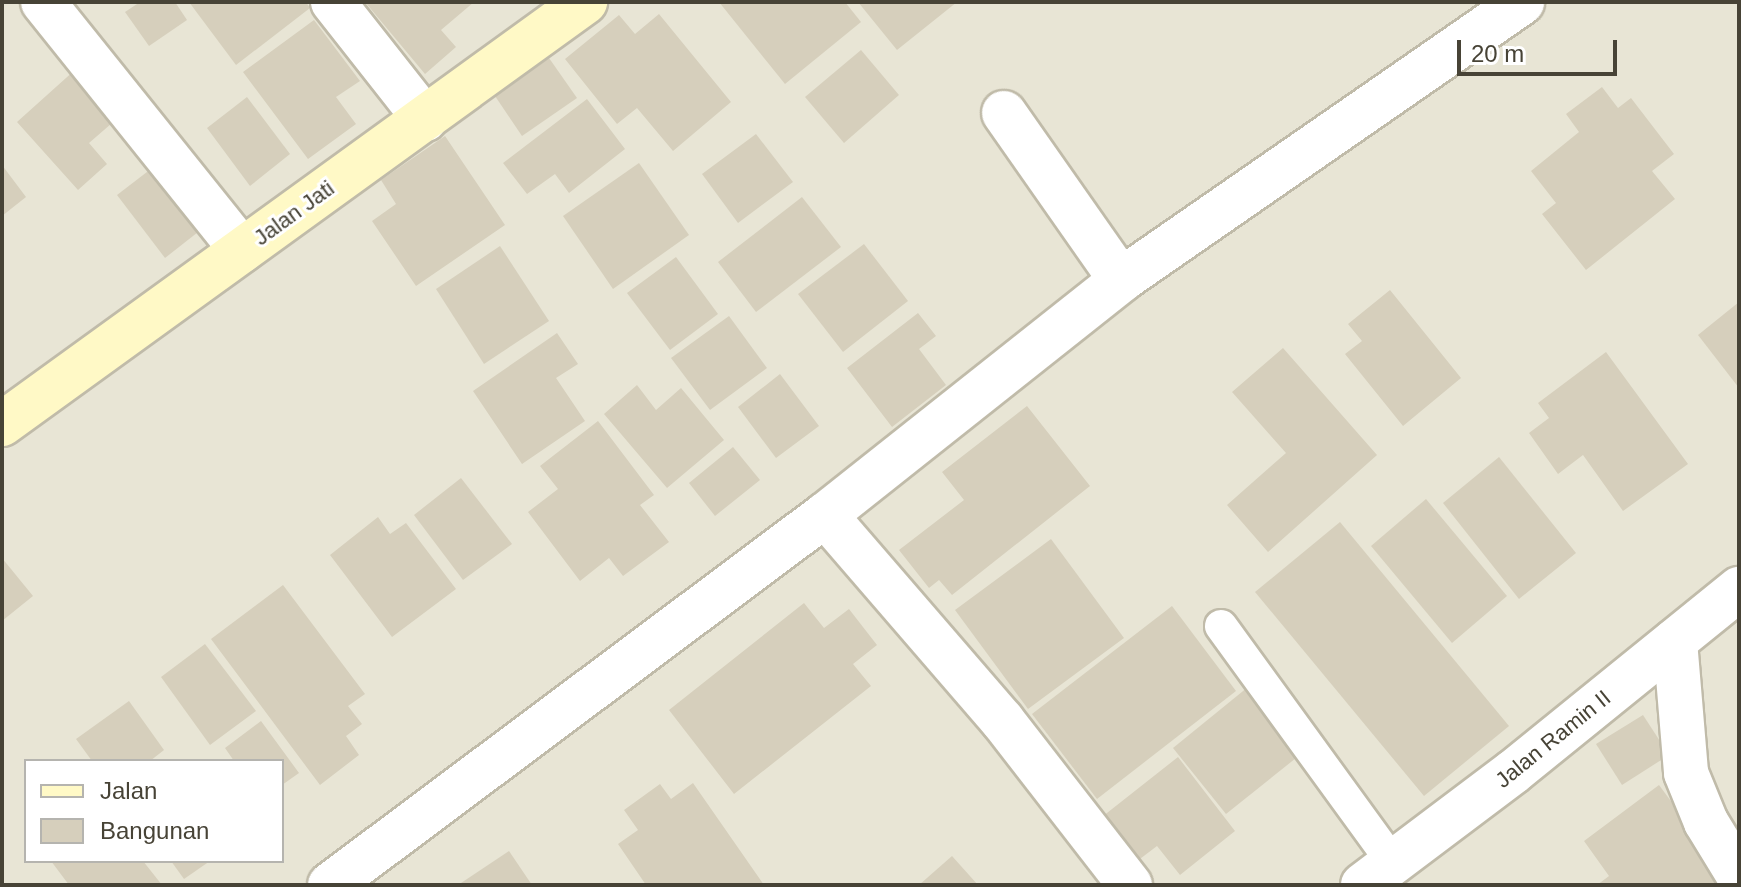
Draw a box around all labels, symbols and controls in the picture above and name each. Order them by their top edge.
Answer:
scale bar [1461,24,1621,74]
text: 20 m [1471,40,1524,67]
street label: Jalan Jati [249,175,339,251]
street label: Jalan Ramin II [1490,684,1616,794]
legend [24,759,284,863]
text: Jalan [100,777,157,804]
text: Bangunan [100,817,209,844]

